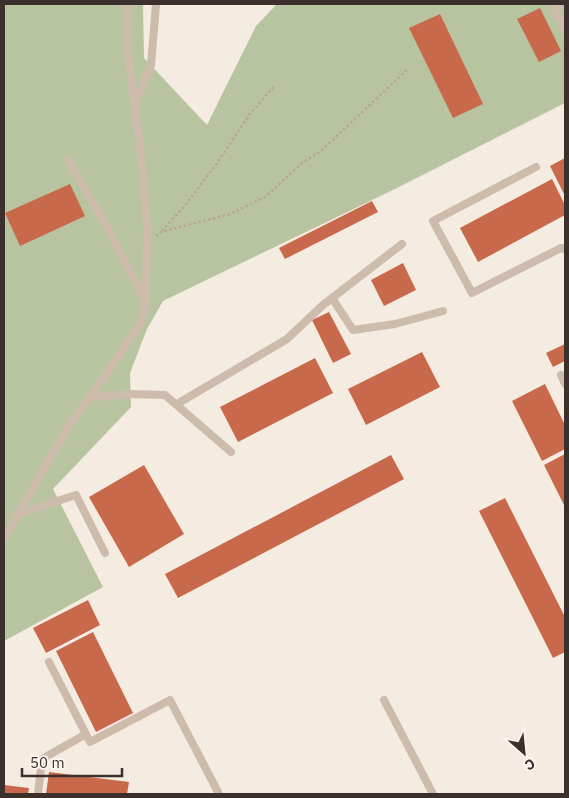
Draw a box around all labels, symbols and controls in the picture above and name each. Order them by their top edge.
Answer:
north arrow [499,728,549,778]
scale bar [22,746,122,778]
text: 50 m [30,753,65,772]
text: С [522,754,538,775]

